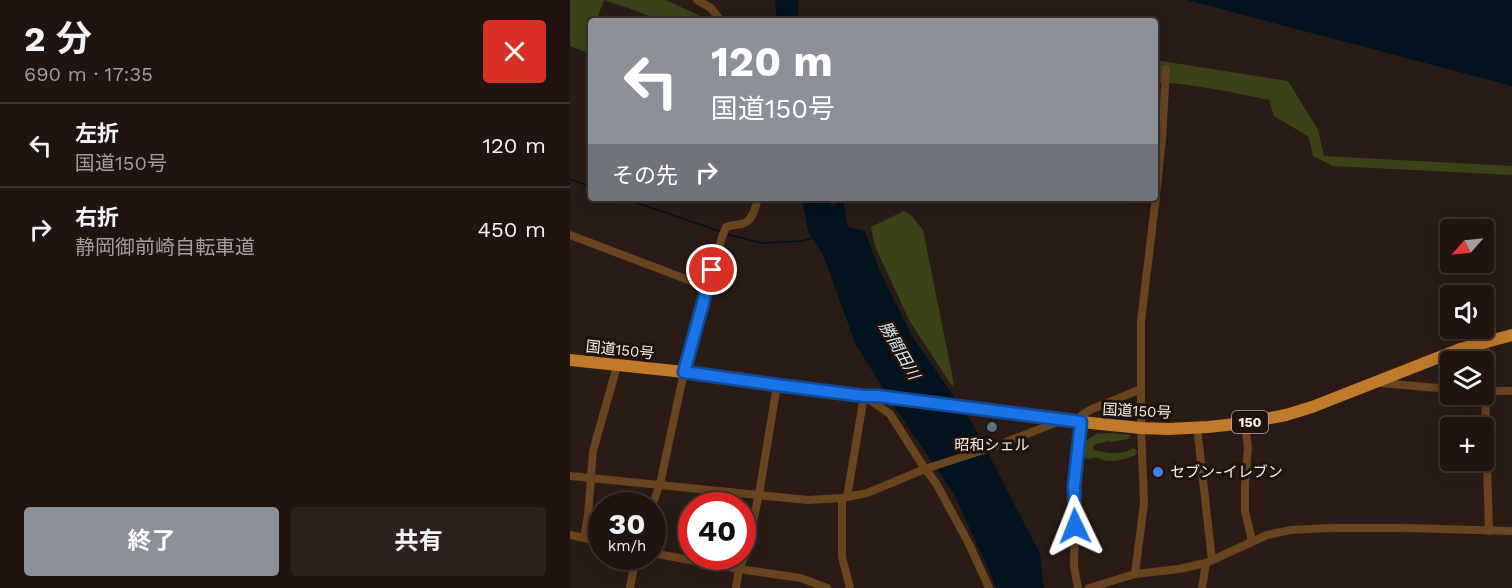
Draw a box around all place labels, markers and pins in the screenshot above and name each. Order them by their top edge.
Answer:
pin [686,244,737,295]
marker: 昭和シェル [985,420,999,434]
place label: 昭和シェル [954,436,1030,454]
place label: セブン-イレブン [1170,463,1283,481]
marker: セブン-イレブン [1151,465,1165,479]

